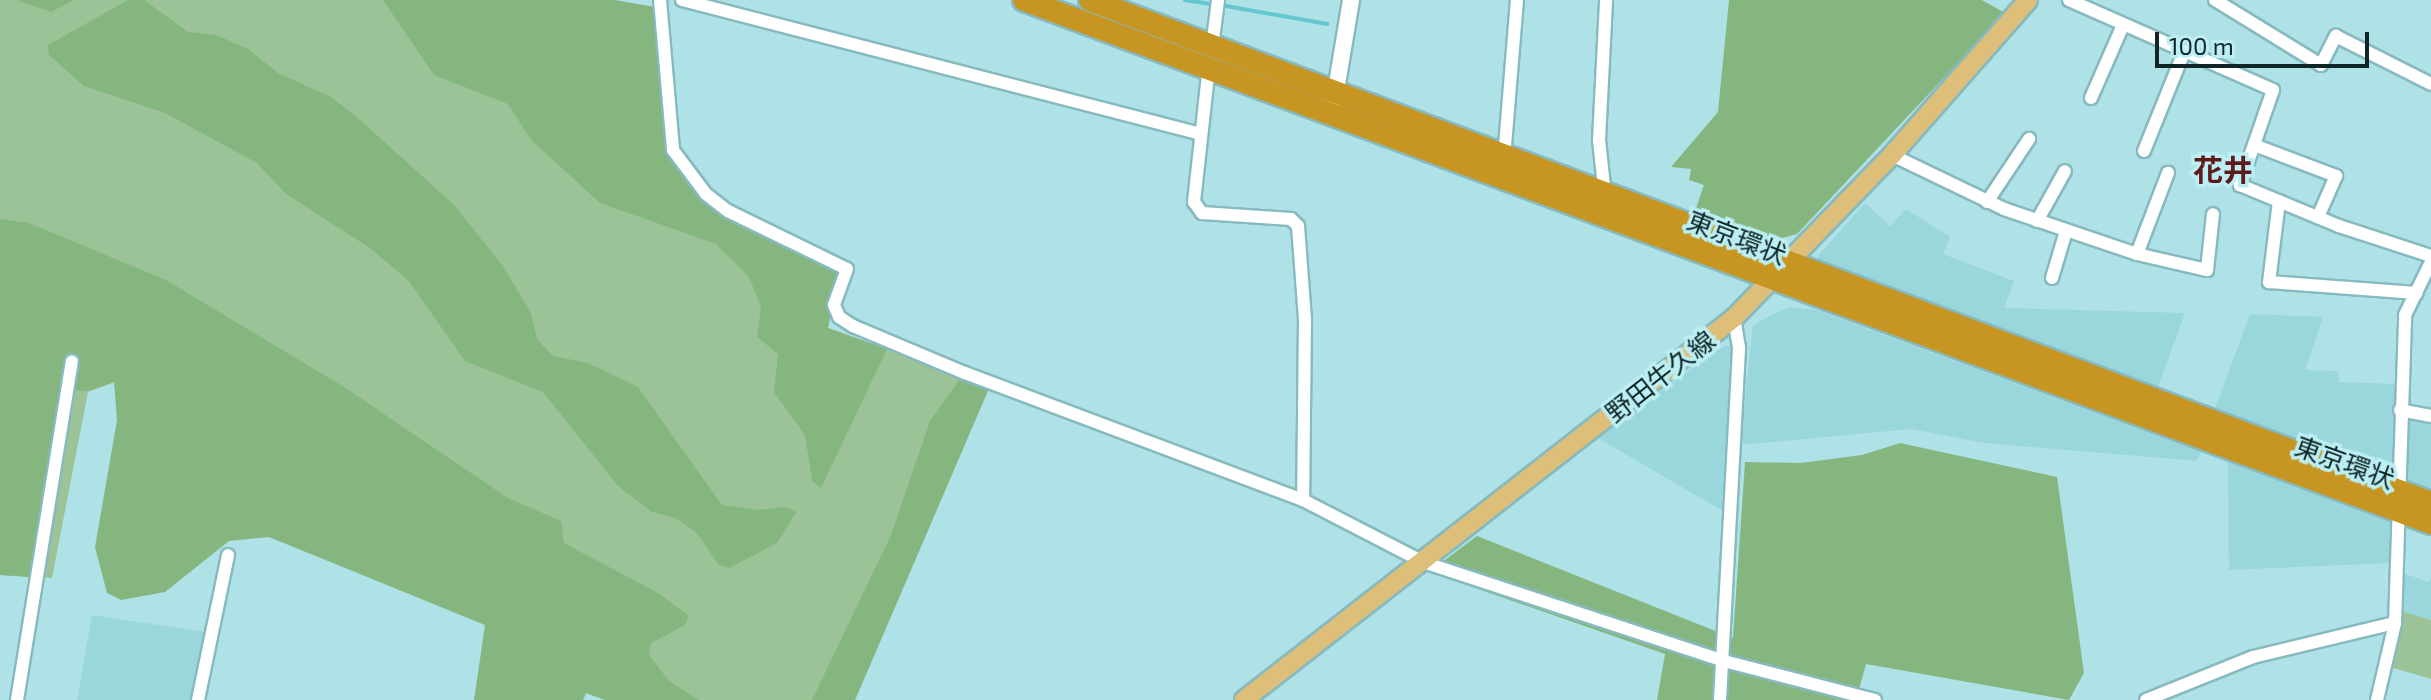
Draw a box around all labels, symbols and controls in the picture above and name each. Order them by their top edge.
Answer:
scale bar [2159,16,2373,66]
text: 100 m [2169,31,2234,60]
district label: 花井 [2193,151,2253,187]
street label: 東京環状 [1683,204,1791,270]
street label: 野田牛久線 [1599,324,1721,428]
street label: 東京環状 [2291,430,2399,494]

